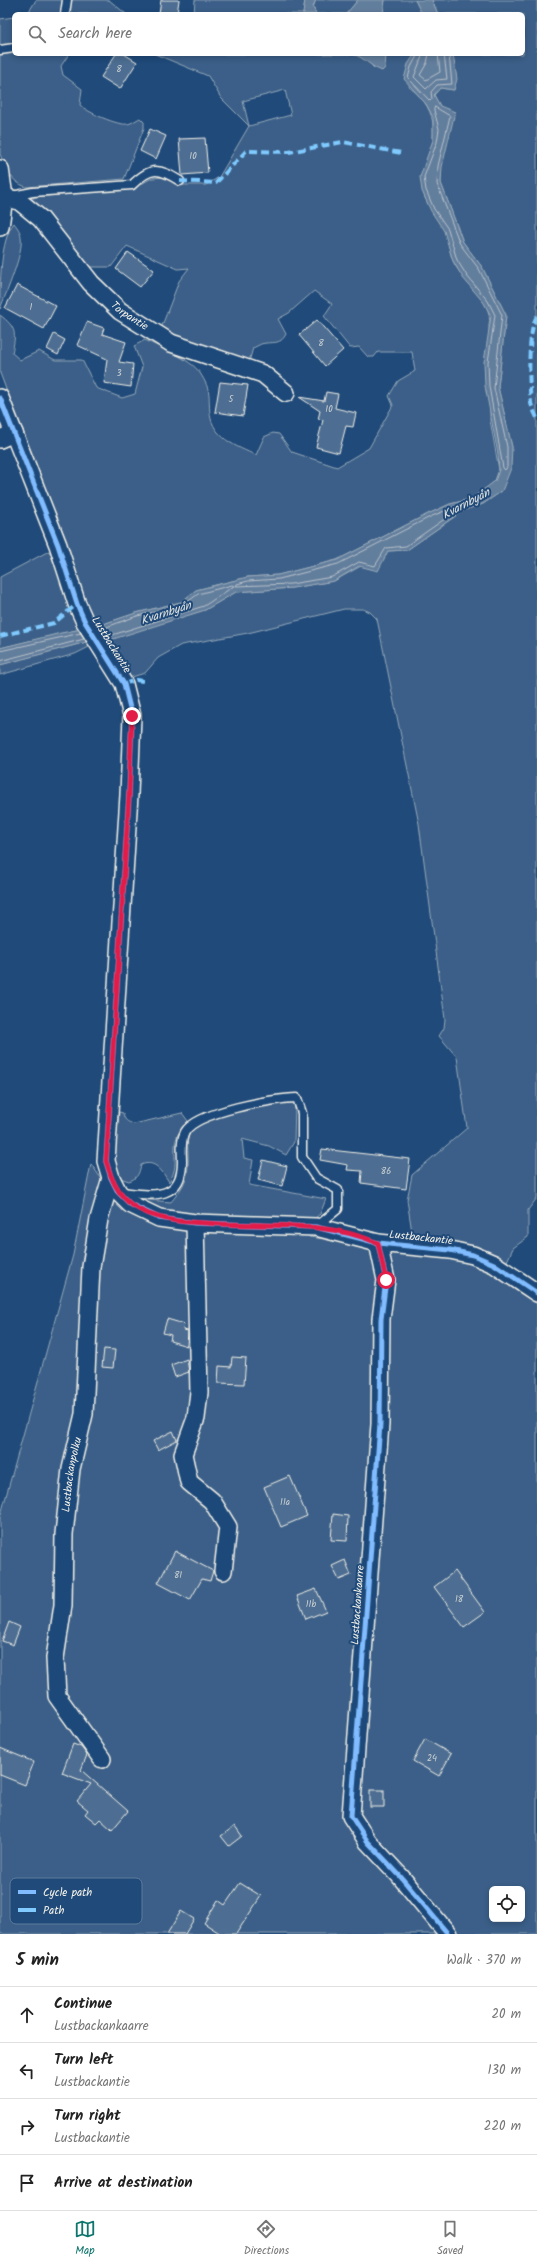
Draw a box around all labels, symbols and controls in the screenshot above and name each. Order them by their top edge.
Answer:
search box [12,12,525,56]
text: Search here [58,22,132,46]
icon: search [26,23,48,45]
house number: 8 [116,62,122,77]
house number: 10 [189,149,197,164]
street label: Torpantie [106,297,152,336]
house number: 1 [30,300,33,315]
house number: 8 [318,336,324,351]
house number: 3 [116,366,122,381]
house number: 5 [229,392,235,407]
house number: 10 [325,402,333,417]
water label: Kvarnbyån [439,483,495,525]
water label: Kvarnbyån [138,595,195,630]
street label: Lustbackantie [86,613,136,677]
route end [123,707,141,725]
house number: 86 [381,1164,391,1179]
street label: Lustbackantie [388,1226,454,1250]
route start [377,1271,395,1289]
street label: Lustbackanpolku [57,1435,87,1513]
house number: 11a [280,1495,290,1510]
street label: Lustbackankaarre [346,1564,370,1646]
house number: 81 [174,1568,182,1583]
house number: 18 [455,1592,464,1607]
house number: 11b [306,1597,316,1612]
house number: 24 [427,1751,437,1766]
legend [10,1878,142,1924]
text: Cycle path [43,1884,92,1902]
map controls [489,1886,525,1922]
button: locate [489,1886,525,1922]
text: Path [43,1902,64,1920]
text: 5 min [16,1947,59,1974]
text: Walk · 370 m [446,1950,521,1971]
text: Continue [54,1992,112,2016]
icon: ahead [16,2004,38,2026]
text: 20 m [491,2004,521,2025]
text: Lustbackankaarre [54,2016,149,2037]
text: Turn left [54,2048,114,2072]
icon: left [16,2060,38,2082]
text: 130 m [487,2060,521,2081]
text: Lustbackantie [54,2072,130,2093]
text: Turn right [54,2104,121,2128]
icon: right [16,2116,38,2138]
text: 220 m [484,2116,521,2137]
text: Lustbackantie [54,2128,130,2149]
text: Arrive at destination [54,2171,193,2195]
icon: arrive [16,2172,38,2194]
tab: Map [74,2218,96,2260]
tab: Directions [244,2218,289,2260]
tab: Saved [437,2218,463,2260]

